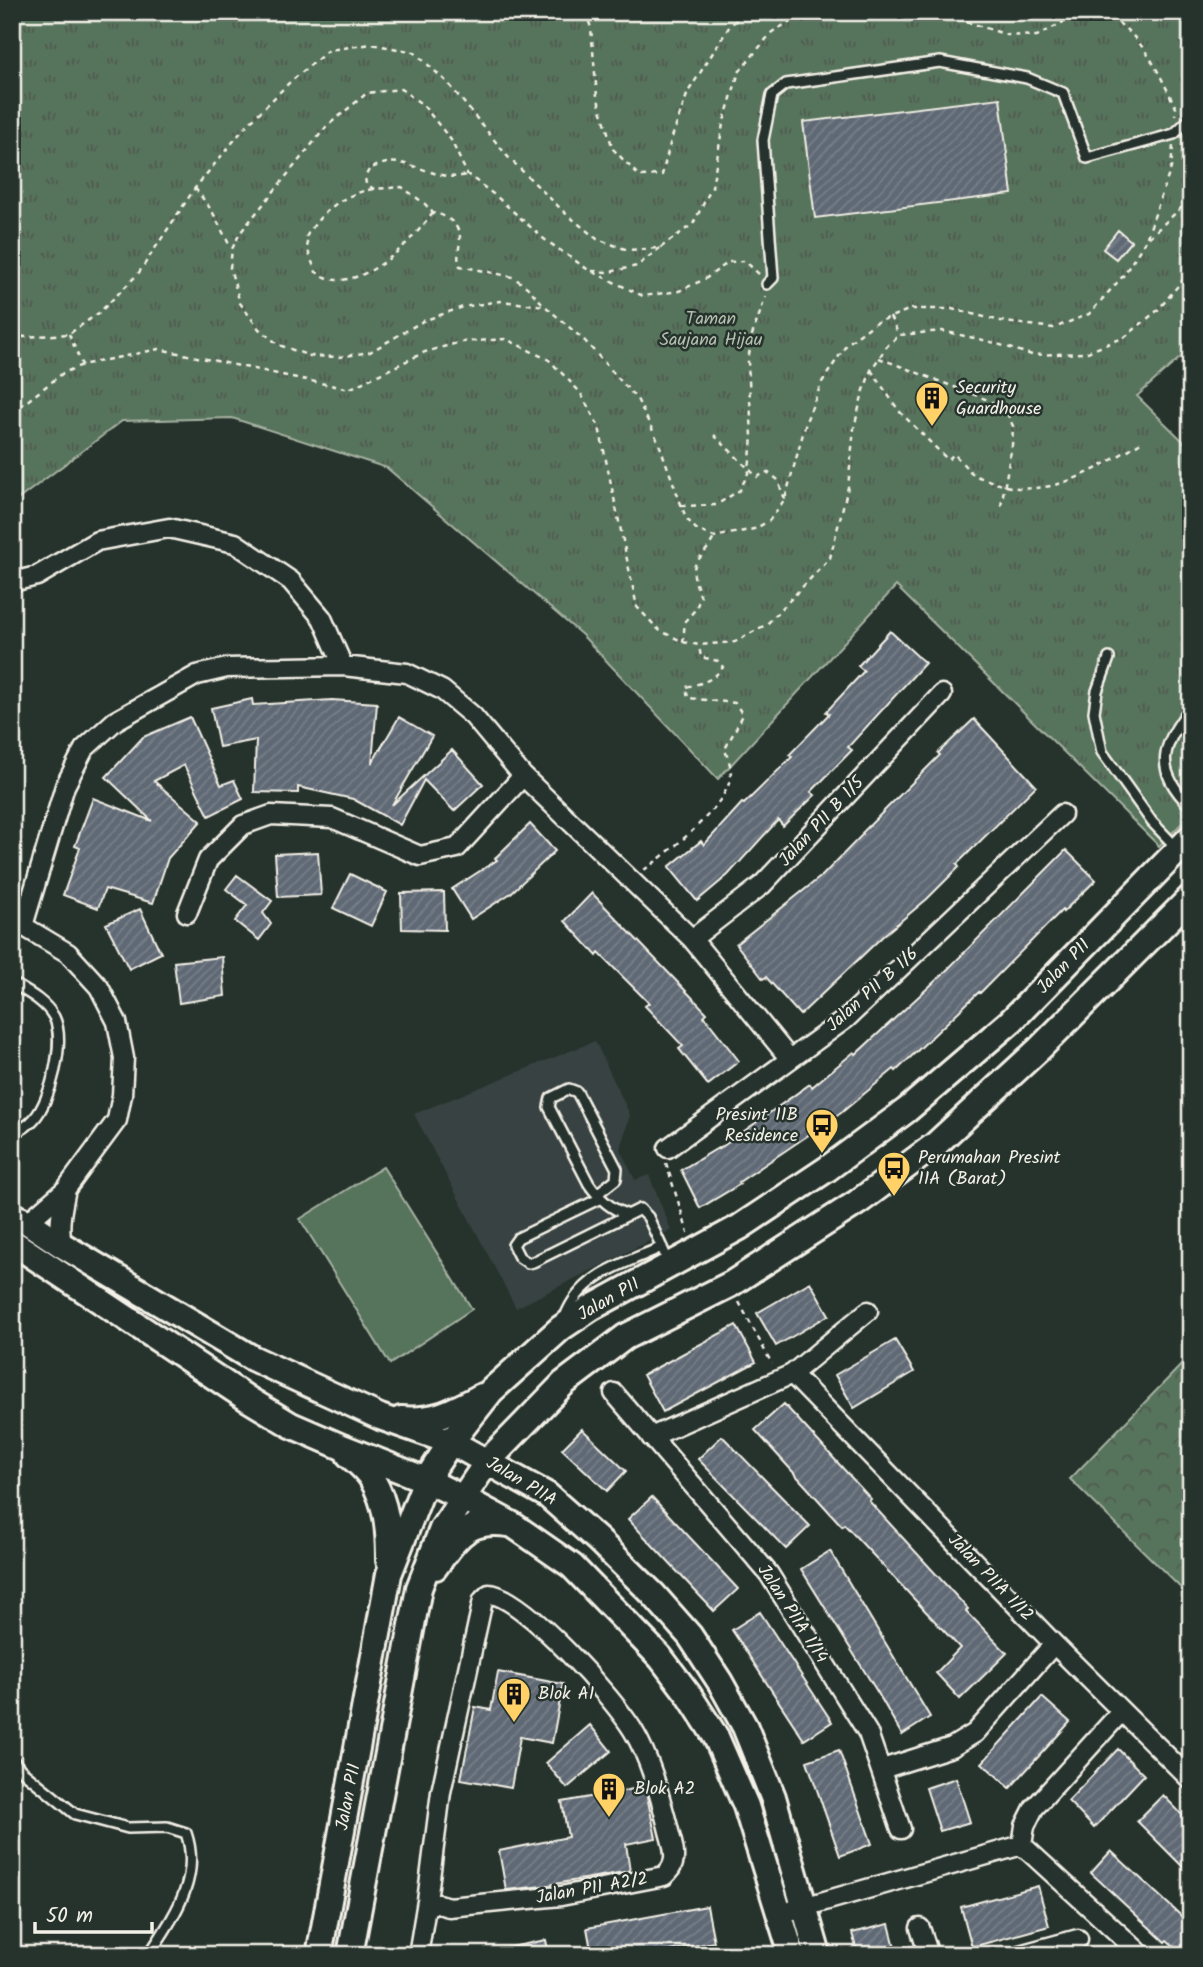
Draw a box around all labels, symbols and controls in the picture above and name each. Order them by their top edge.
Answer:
park label: Taman Saujana Hijau [660,305,763,355]
place label: Security Guardhouse [956,374,1041,424]
building icon: Security Guardhouse [913,379,951,428]
street label: Jalan P11 B 1/5 [772,769,873,874]
street label: Jalan P11 [1030,933,1098,1001]
street label: Jalan P11 B 1/6 [820,941,926,1039]
place label: Presint 11B Residence [716,1101,798,1151]
bus stop icon: Presint 11B Residence [803,1106,841,1155]
place label: Perumahan Presint 11A (Barat) [918,1144,1062,1194]
bus stop icon: Perumahan Presint 11A (Barat) [875,1149,913,1198]
street label: Jalan P11 [572,1271,646,1329]
street label: Jalan P11A [480,1449,562,1515]
street label: Jalan P11A 1/12 [940,1527,1040,1629]
street label: Jalan P11A 1/14 [749,1559,835,1669]
building icon: Blok A1 [495,1675,533,1724]
place label: Blok A1 [538,1680,594,1709]
street label: Jalan P11 [328,1761,370,1833]
building icon: Blok A2 [590,1770,628,1819]
place label: Blok A2 [634,1775,695,1804]
street label: Jalan P11 A2/2 [534,1865,650,1913]
scale bar [35,1890,152,1934]
text: 50 m [46,1900,93,1933]

